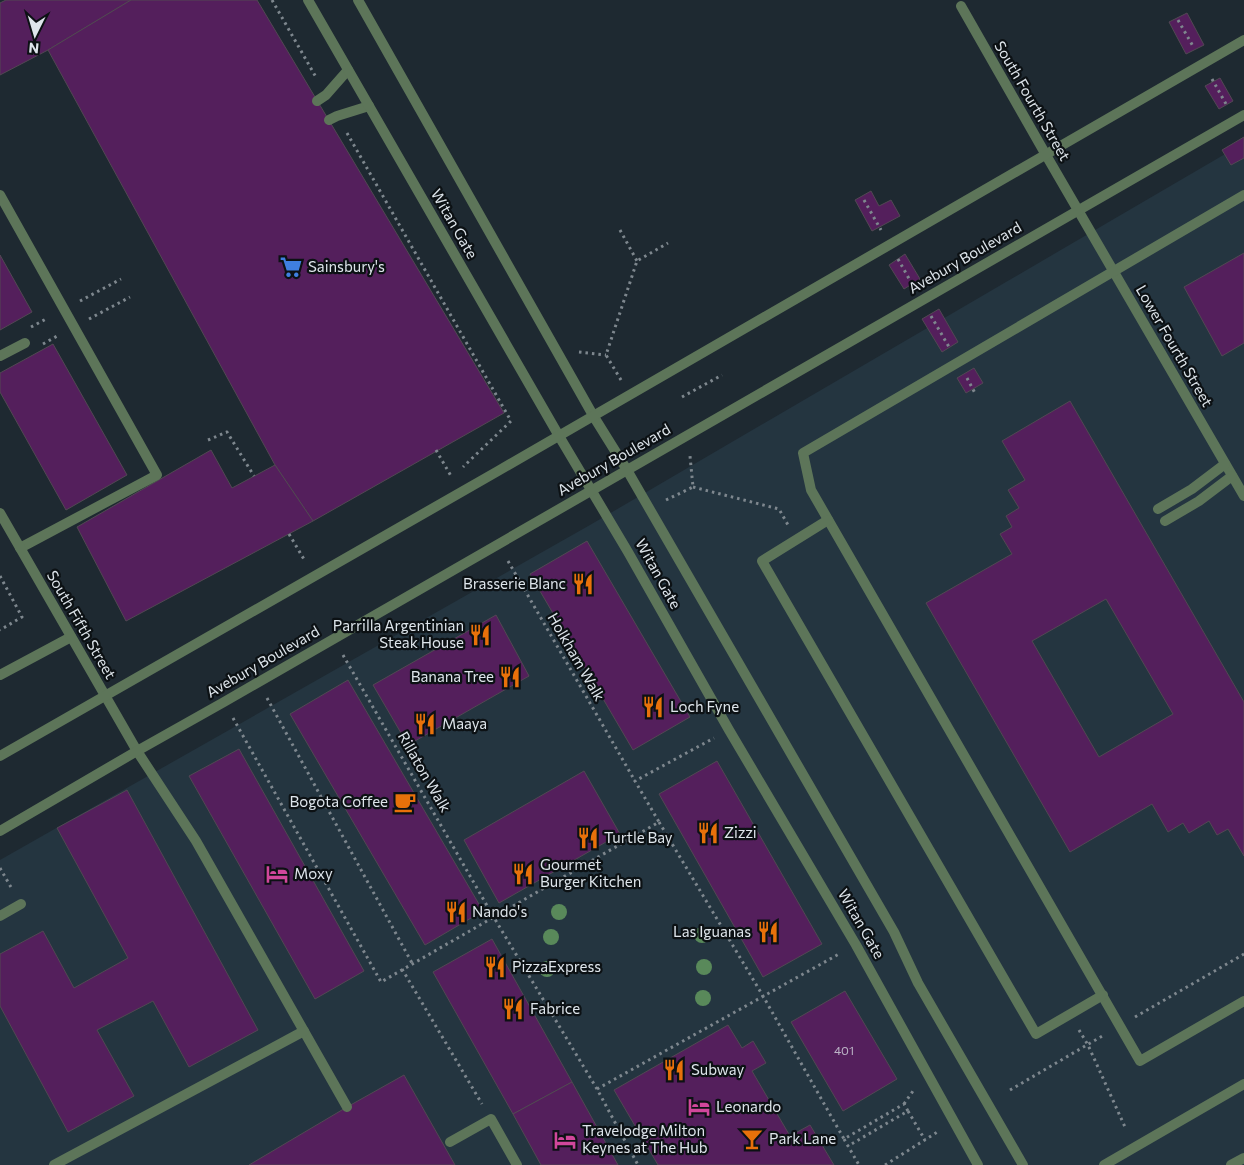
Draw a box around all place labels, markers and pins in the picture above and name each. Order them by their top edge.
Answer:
supermarket icon: Sainsbury's [278,254,304,280]
place label: Sainsbury's [308,257,385,275]
restaurant icon: Brasserie Blanc [570,571,596,597]
place label: Brasserie Blanc [463,574,566,592]
place label: Parrilla Argentinian Steak House [333,616,464,651]
restaurant icon: Parrilla Argentinian Steak House [467,622,493,648]
restaurant icon: Banana Tree [497,664,523,690]
place label: Banana Tree [411,667,494,685]
restaurant icon: Loch Fyne [640,694,666,720]
place label: Loch Fyne [670,697,739,715]
restaurant icon: Maaya [412,711,438,737]
place label: Maaya [442,714,487,732]
cafe icon: Bogota Coffee [392,789,418,815]
place label: Bogota Coffee [290,792,388,810]
restaurant icon: Zizzi [695,820,721,846]
place label: Zizzi [724,823,757,841]
restaurant icon: Turtle Bay [575,825,601,851]
place label: Turtle Bay [604,828,673,846]
place label: Gourmet Burger Kitchen [540,855,641,890]
hotel icon: Moxy [264,861,290,887]
restaurant icon: Gourmet Burger Kitchen [510,861,536,887]
place label: Moxy [294,864,333,882]
restaurant icon: Nando's [443,899,469,925]
place label: Nando's [472,902,527,920]
restaurant icon: Las Iguanas [755,919,781,945]
place label: Las Iguanas [673,922,751,940]
restaurant icon: PizzaExpress [482,954,508,980]
place label: PizzaExpress [512,957,601,975]
restaurant icon: Fabrice [500,996,526,1022]
place label: Fabrice [530,999,580,1017]
restaurant icon: Subway [661,1057,687,1083]
place label: Subway [691,1060,744,1078]
hotel icon: Leonardo [686,1094,712,1120]
place label: Leonardo [716,1097,781,1115]
place label: Travelodge Milton Keynes at The Hub [582,1121,708,1156]
bar icon: Park Lane [739,1126,765,1152]
hotel icon: Travelodge Milton Keynes at The Hub [552,1127,578,1153]
place label: Park Lane [769,1129,836,1147]

